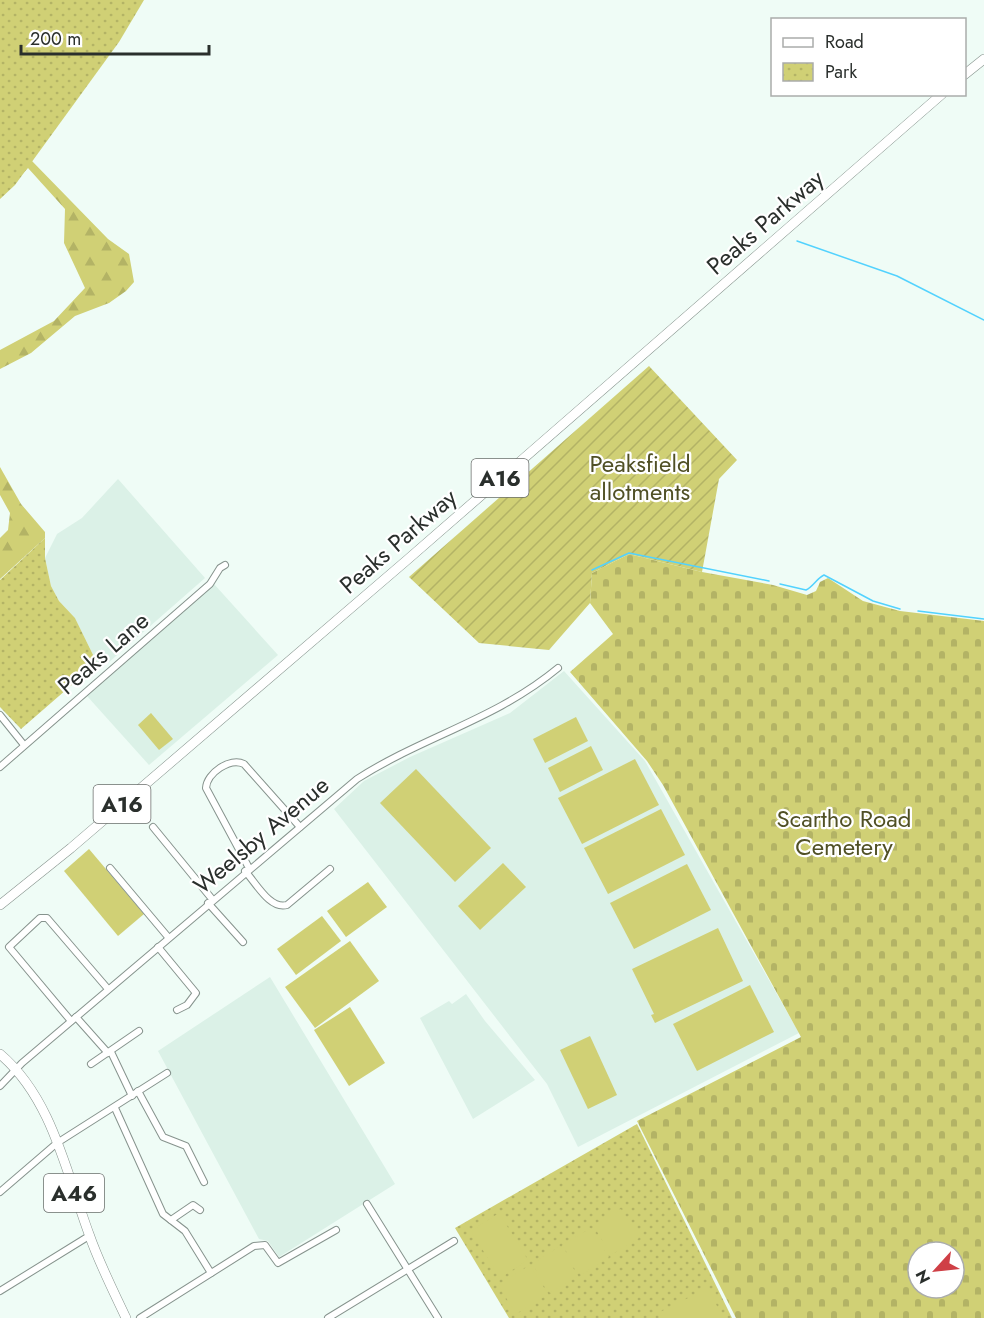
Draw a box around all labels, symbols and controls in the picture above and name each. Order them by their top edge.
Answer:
scale bar [21,18,208,56]
legend [771,18,966,96]
text: 200 m [30,26,81,52]
text: Road [825,29,864,55]
text: Park [825,59,857,85]
street label: Peaks Parkway [699,161,832,283]
park label: Peaksfield allotments [589,446,691,509]
road number: A16 [472,459,528,497]
street label: Peaks Parkway [332,480,465,602]
street label: Peaks Lane [50,603,156,703]
street label: Weelsby Avenue [186,768,336,902]
road number: A16 [94,785,150,823]
park label: Scartho Road Cemetery [777,801,911,864]
road number: A46 [44,1174,104,1212]
north arrow [906,1240,966,1300]
text: N [910,1266,936,1287]

